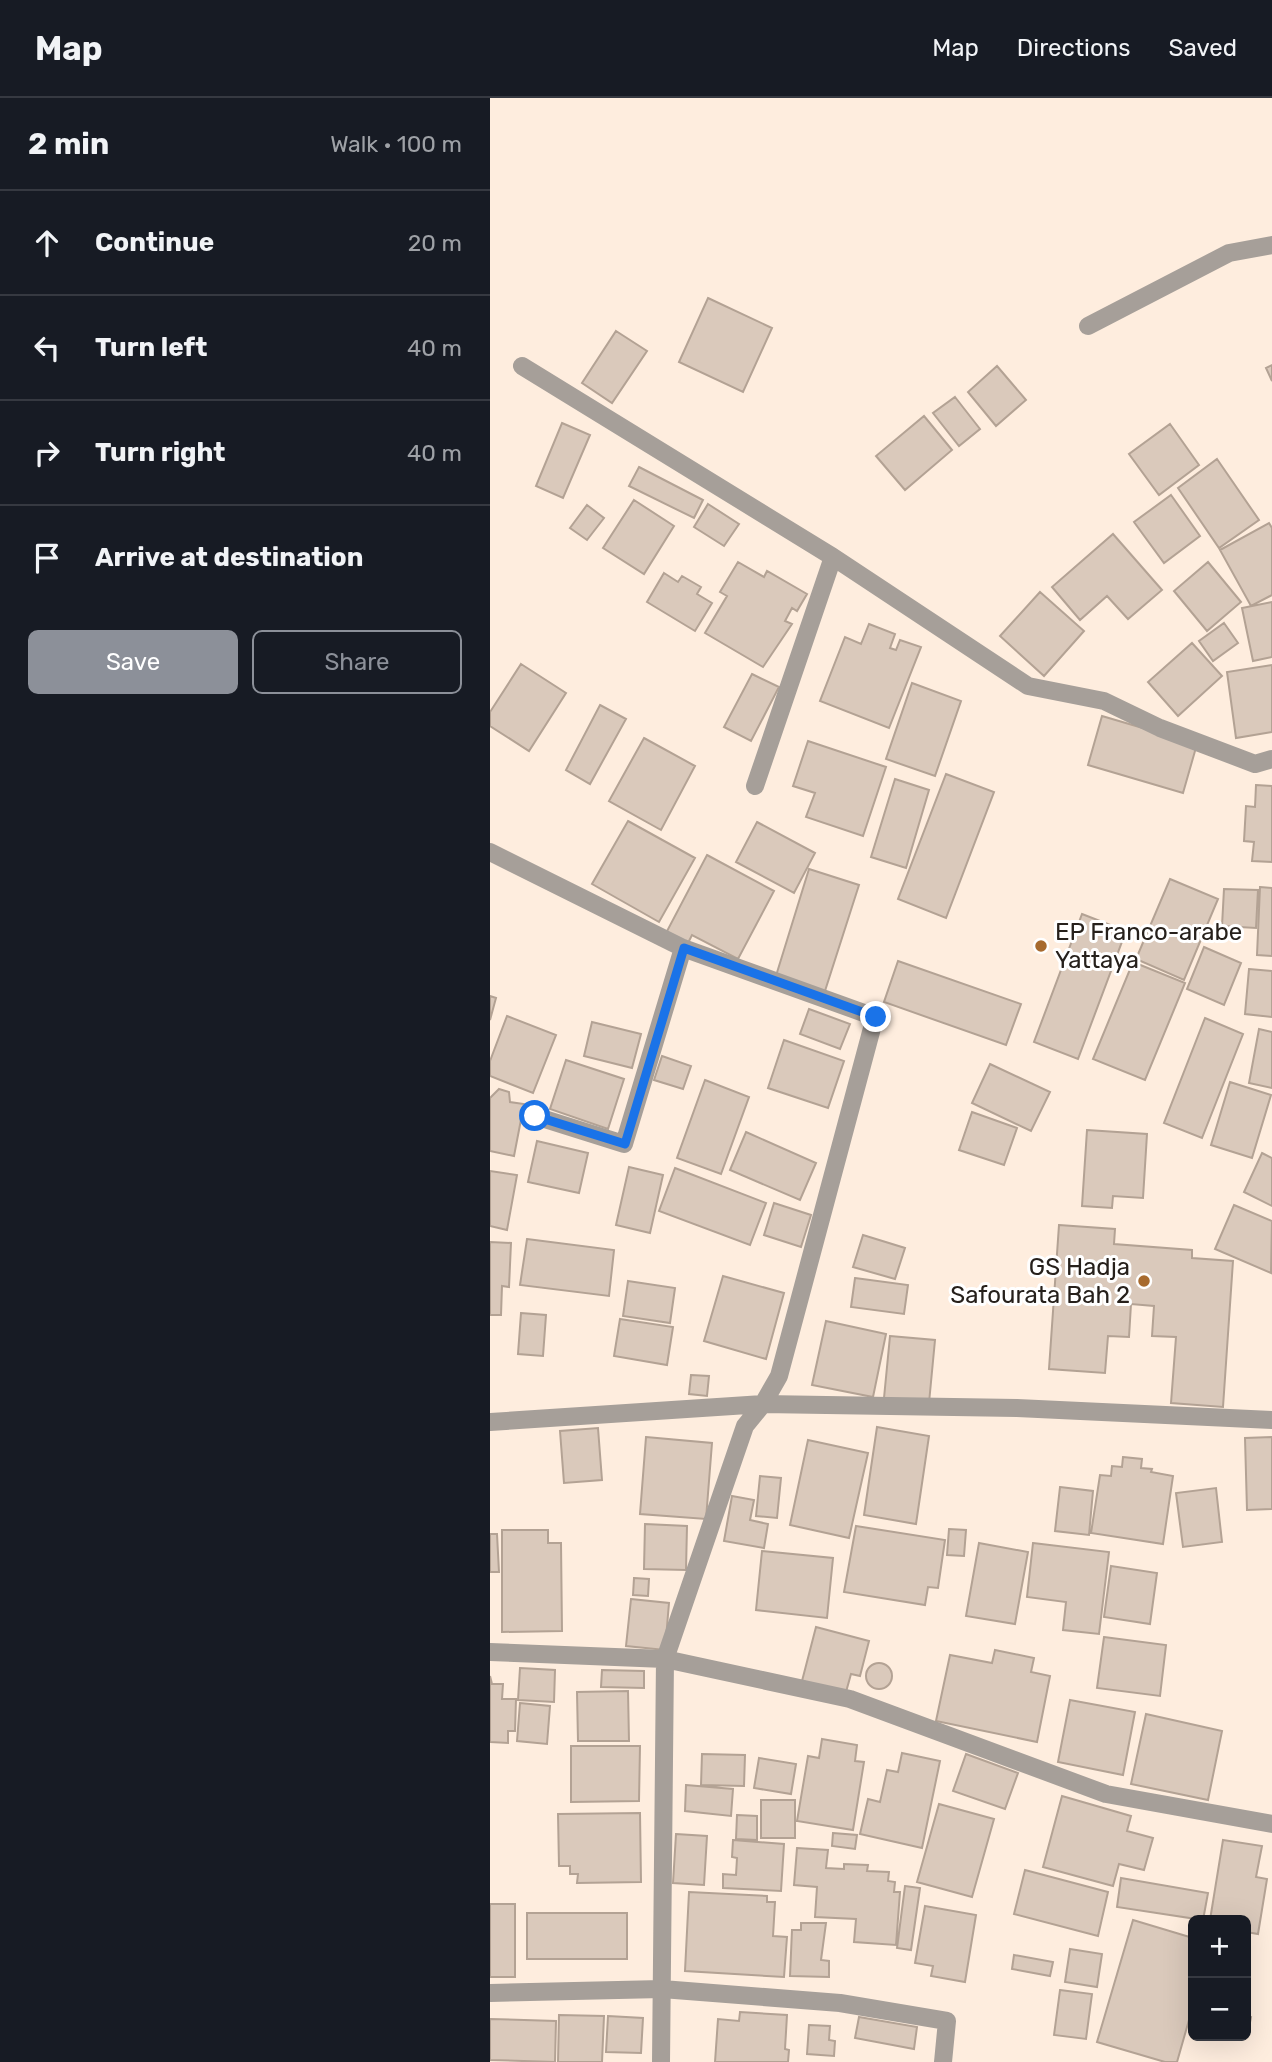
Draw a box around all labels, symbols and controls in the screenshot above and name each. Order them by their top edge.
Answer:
text: Map [35,29,103,68]
text: Map [932,34,979,62]
text: Directions [1017,34,1130,62]
text: Saved [1168,34,1237,62]
text: 2 min [28,126,109,162]
text: Walk · 100 m [330,130,462,158]
icon: ahead [28,224,66,262]
text: Continue [95,227,214,258]
text: 20 m [408,229,462,257]
icon: left [28,329,66,367]
text: Turn left [95,332,207,363]
text: 40 m [407,334,462,362]
icon: right [28,434,66,472]
text: Turn right [95,437,225,468]
text: 40 m [407,439,462,467]
icon: arrive [28,539,66,577]
text: Arrive at destination [95,542,363,573]
button: Save [28,630,238,694]
button: Share [252,630,462,694]
place label: EP Franco-arabe Yattaya [1055,918,1242,974]
marker: EP Franco-arabe Yattaya [1033,938,1049,954]
route end [860,1001,891,1032]
route start [519,1100,550,1131]
place label: GS Hadja Safourata Bah 2 [950,1253,1130,1309]
marker: GS Hadja Safourata Bah 2 [1136,1273,1152,1289]
map controls [1188,1915,1251,2041]
button: + [1188,1915,1251,1978]
button: − [1188,1978,1251,2041]

